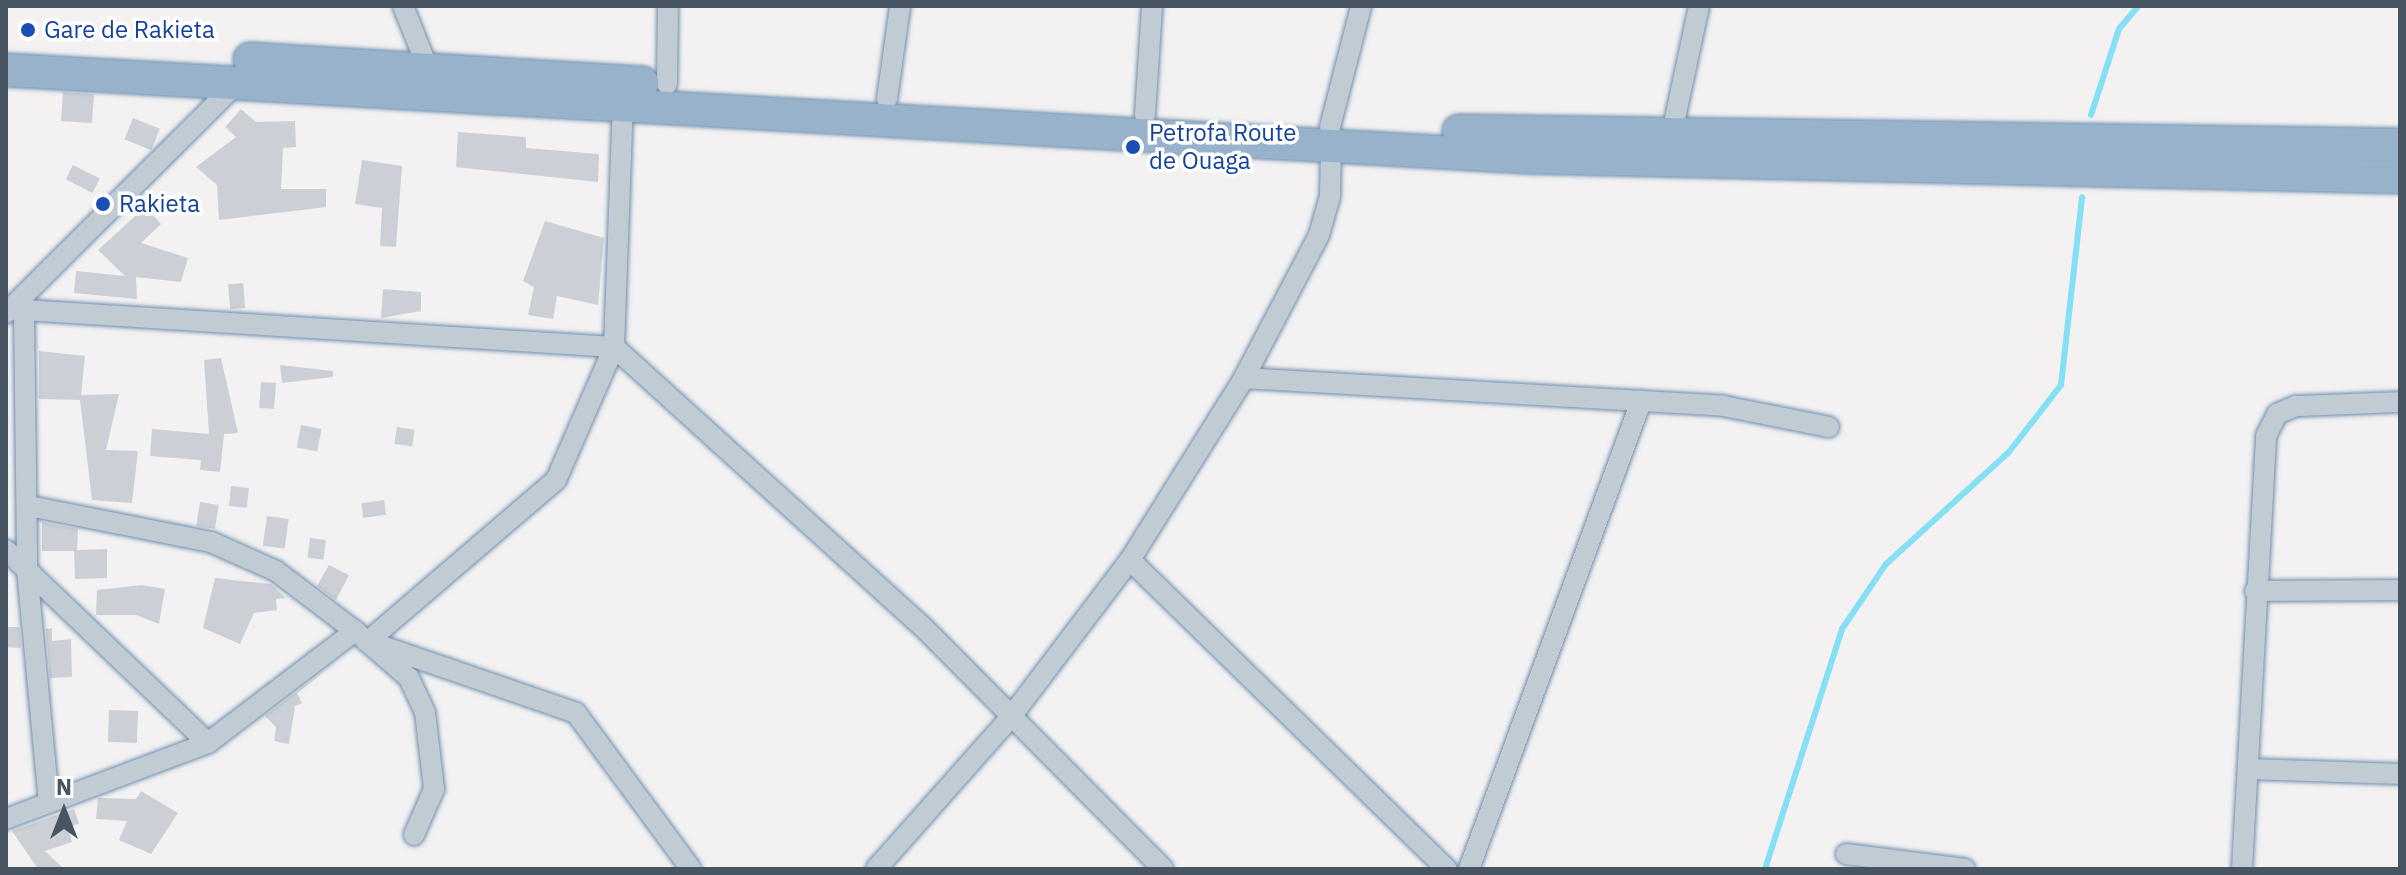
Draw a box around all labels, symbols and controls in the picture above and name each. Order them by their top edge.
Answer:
place label: Gare de Rakieta [44,16,215,44]
marker: Gare de Rakieta [19,21,37,39]
place label: Petrofa Route de Ouaga [1149,119,1296,175]
marker: Petrofa Route de Ouaga [1124,138,1142,156]
place label: Rakieta [119,190,200,218]
marker: Rakieta [94,195,112,213]
north arrow [24,771,104,851]
text: N [56,772,72,801]

